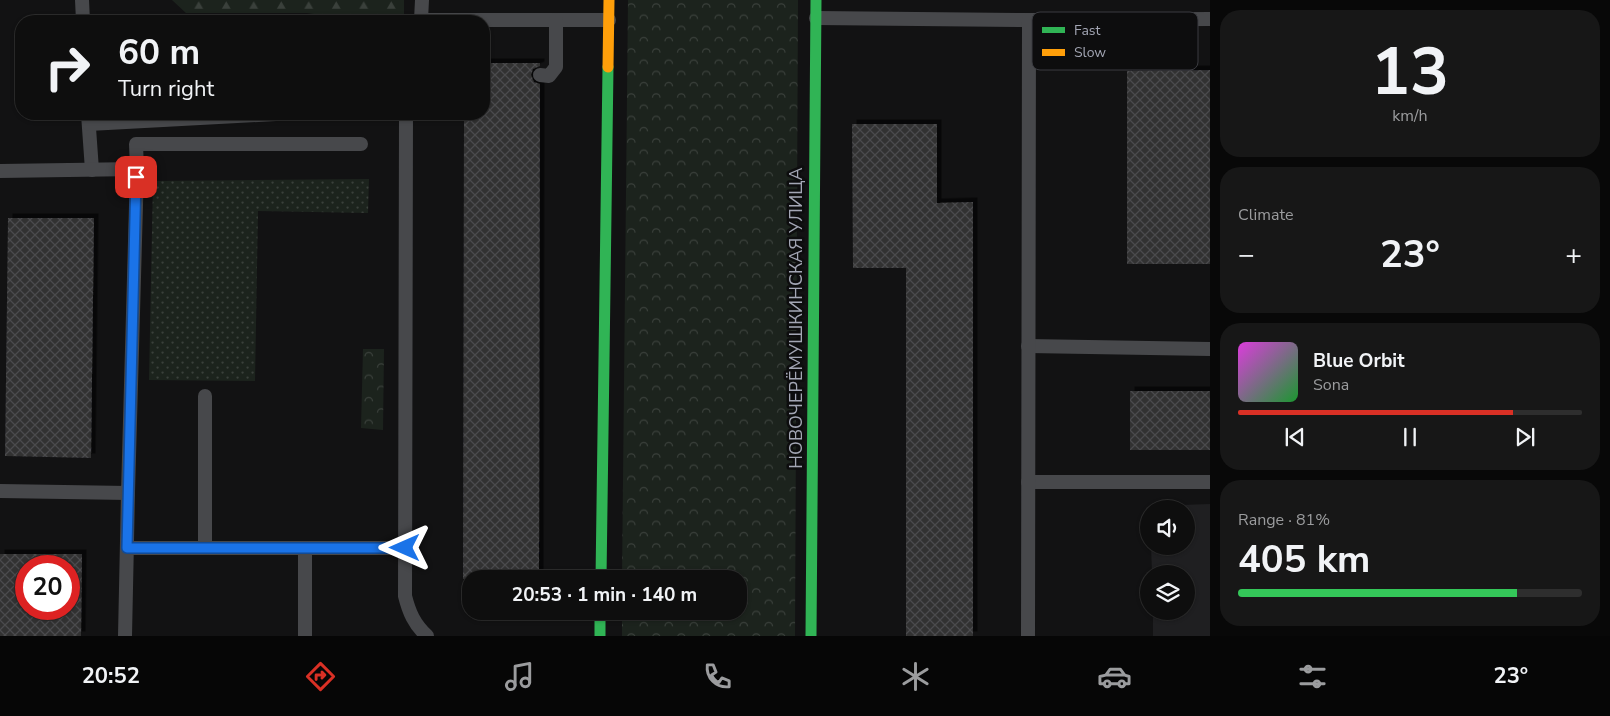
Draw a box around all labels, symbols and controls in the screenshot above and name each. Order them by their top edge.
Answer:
legend [1032,12,1198,70]
text: Fast [1074,21,1100,40]
text: 13 [1371,28,1449,117]
text: 60 m [118,29,200,76]
icon: right [35,35,100,100]
text: Slow [1074,43,1106,62]
text: Turn right [118,74,214,104]
text: km/h [1392,105,1428,127]
pin [115,156,157,198]
icon: arrive [122,163,150,191]
street label: НОВОЧЕРЁМУШКИНСКАЯ УЛИЦА [784,167,808,469]
text: Climate [1238,204,1293,226]
text: 23° [1380,229,1440,280]
text: − [1238,236,1255,274]
text: + [1565,236,1582,274]
text: Blue Orbit [1313,348,1404,374]
text: Sona [1313,374,1349,396]
icon: previous [1281,423,1309,451]
icon: pause [1396,423,1424,451]
icon: next [1511,423,1539,451]
map controls [1140,500,1195,620]
button: sound [1140,500,1195,555]
text: Range · 81% [1238,509,1330,531]
position arrow [378,521,430,573]
text: 405 km [1238,534,1370,585]
speed limit sign: 20 [15,555,80,620]
button: layers [1140,565,1195,620]
text: 20:53 · 1 min · 140 m [512,582,697,608]
icon: directions [303,659,338,694]
icon: music [502,659,537,694]
icon: phone [700,659,735,694]
icon: climate [898,659,933,694]
icon: car [1097,659,1132,694]
icon: filters [1295,659,1330,694]
text: 20:52 [82,661,140,691]
text: 23° [1493,661,1528,691]

